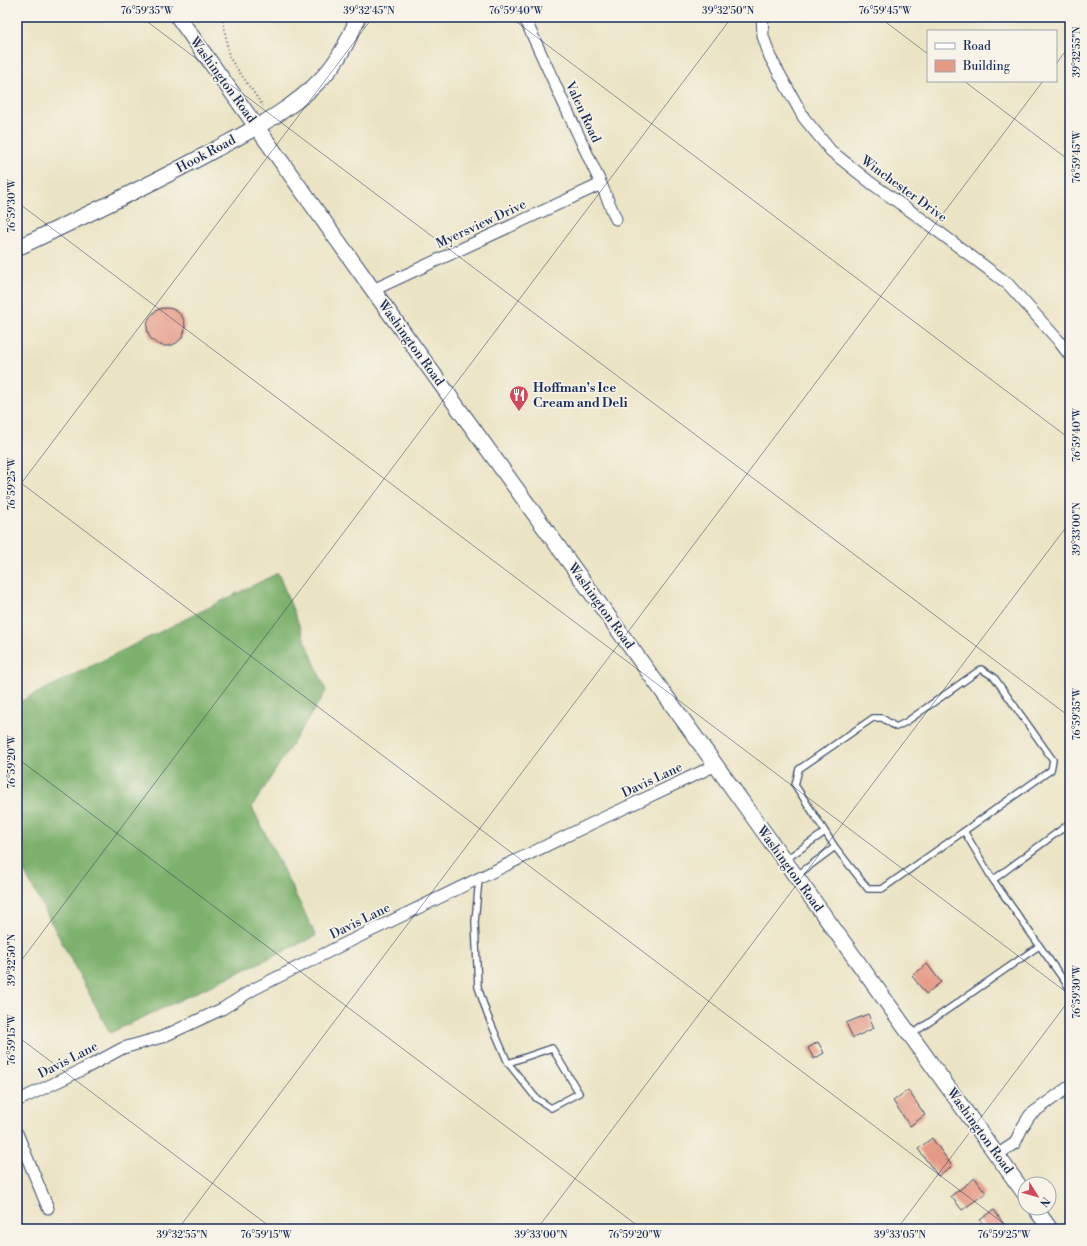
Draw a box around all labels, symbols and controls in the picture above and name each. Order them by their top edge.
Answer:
text: 76°59'35"W [121,5,174,17]
text: 39°32'45"N [343,5,395,17]
text: 76°59'40"W [489,5,544,17]
text: 39°32'50"N [702,5,755,17]
text: 76°59'45"W [859,5,912,17]
text: 39°32'55"N [1071,26,1083,78]
legend [927,30,1057,82]
street label: Washington Road [186,33,260,126]
text: Road [963,39,991,54]
text: Building [962,59,1011,74]
street label: Valen Road [561,78,604,146]
text: 76°59'45"W [1071,130,1083,183]
street label: Hook Road [174,131,239,176]
street label: Winchester Drive [857,152,950,226]
text: 76°59'30"W [6,178,18,233]
street label: Myersview Drive [433,196,529,252]
street label: Washington Road [374,296,448,389]
place label: Hoffman's Ice Cream and Deli [533,380,628,411]
restaurant icon: Hoffman's Ice Cream and Deli [508,384,530,412]
text: 76°59'40"W [1071,407,1083,462]
text: 76°59'25"W [6,457,18,510]
text: 39°33'00"N [1071,502,1083,556]
street label: Washington Road [564,559,638,652]
text: 76°59'35"W [1071,687,1083,740]
text: 76°59'20"W [6,734,18,789]
street label: Davis Lane [619,759,685,801]
street label: Washington Road [753,822,827,915]
street label: Davis Lane [327,899,393,942]
text: 39°32'50"N [6,933,18,986]
text: 76°59'30"W [1071,964,1083,1019]
text: 76°59'15"W [6,1014,18,1066]
street label: Davis Lane [35,1038,101,1082]
street label: Washington Road [943,1084,1017,1177]
north arrow [1017,1176,1057,1216]
text: N [1036,1194,1052,1209]
text: 39°32'55"N [156,1229,208,1241]
text: 76°59'15"W [240,1229,292,1241]
text: 39°33'00"N [514,1229,568,1241]
text: 76°59'20"W [608,1229,663,1241]
text: 39°33'05"N [874,1229,927,1241]
text: 76°59'25"W [978,1229,1031,1241]

